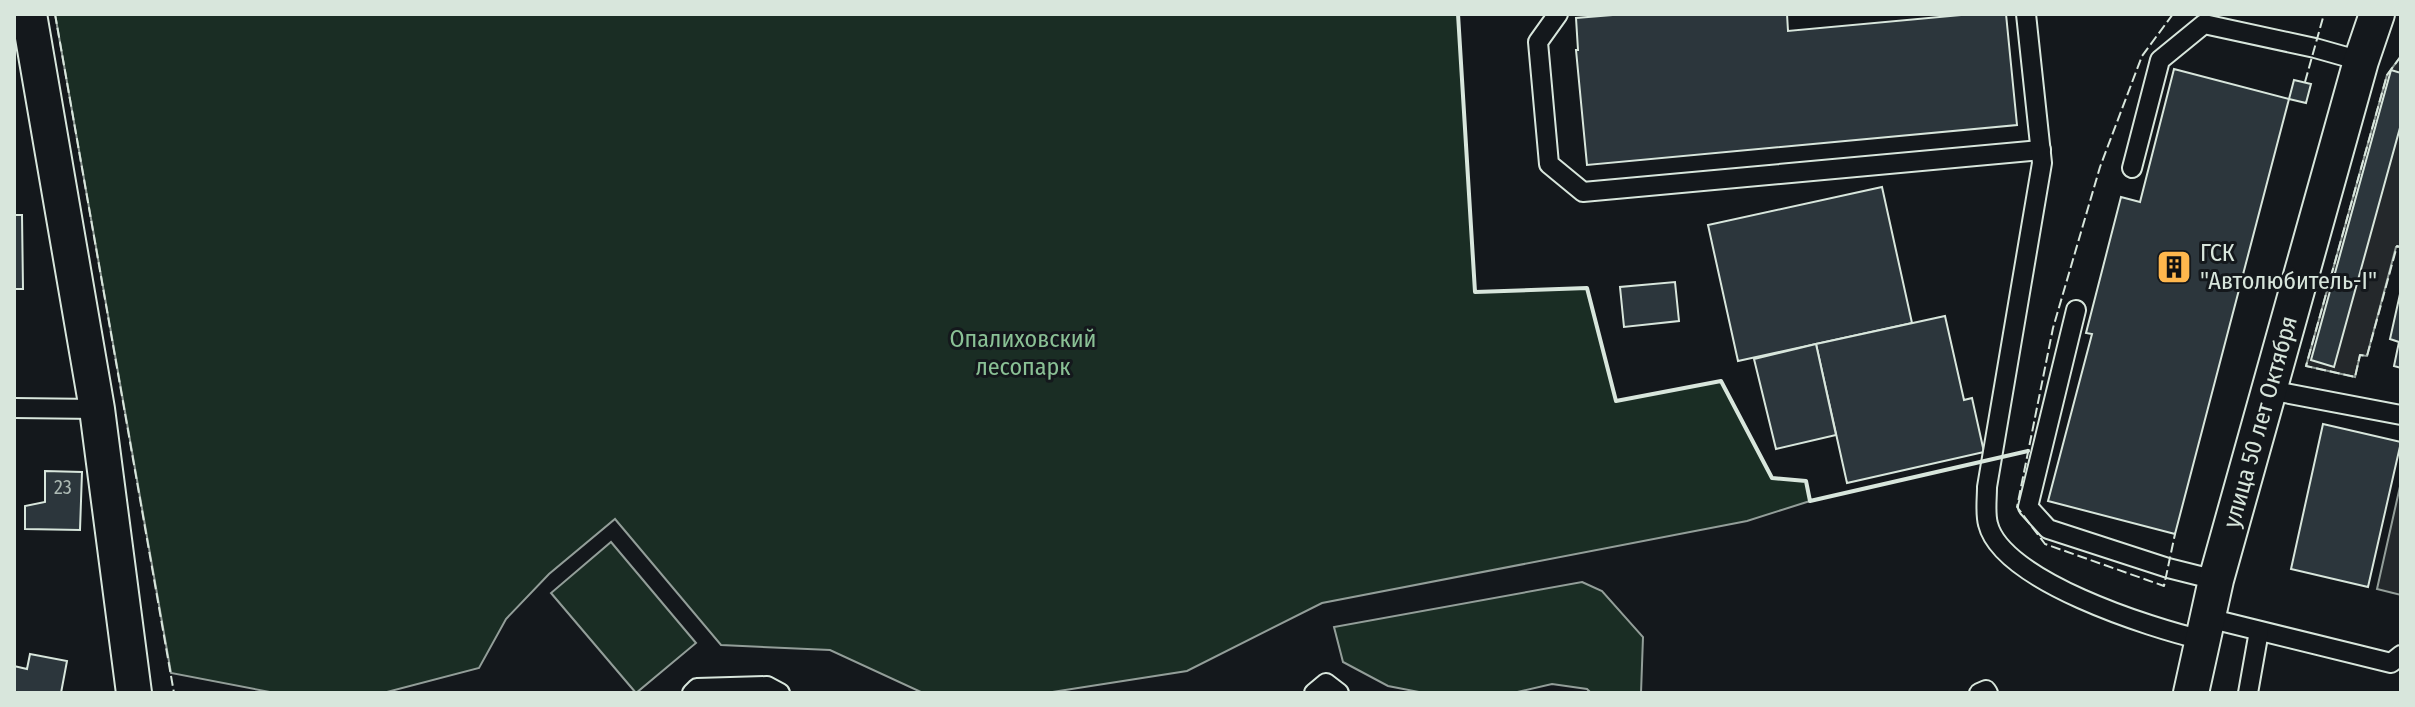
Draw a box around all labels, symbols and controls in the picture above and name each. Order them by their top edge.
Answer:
place label: ГСК "Автолюбитель-I" [2200,239,2377,295]
building icon: ГСК "Автолюбитель-I" [2155,248,2193,286]
street label: улица 50 лет Октября [2217,313,2303,531]
park label: Опалиховский лесопарк [950,325,1096,381]
house number: 23 [54,475,72,499]

